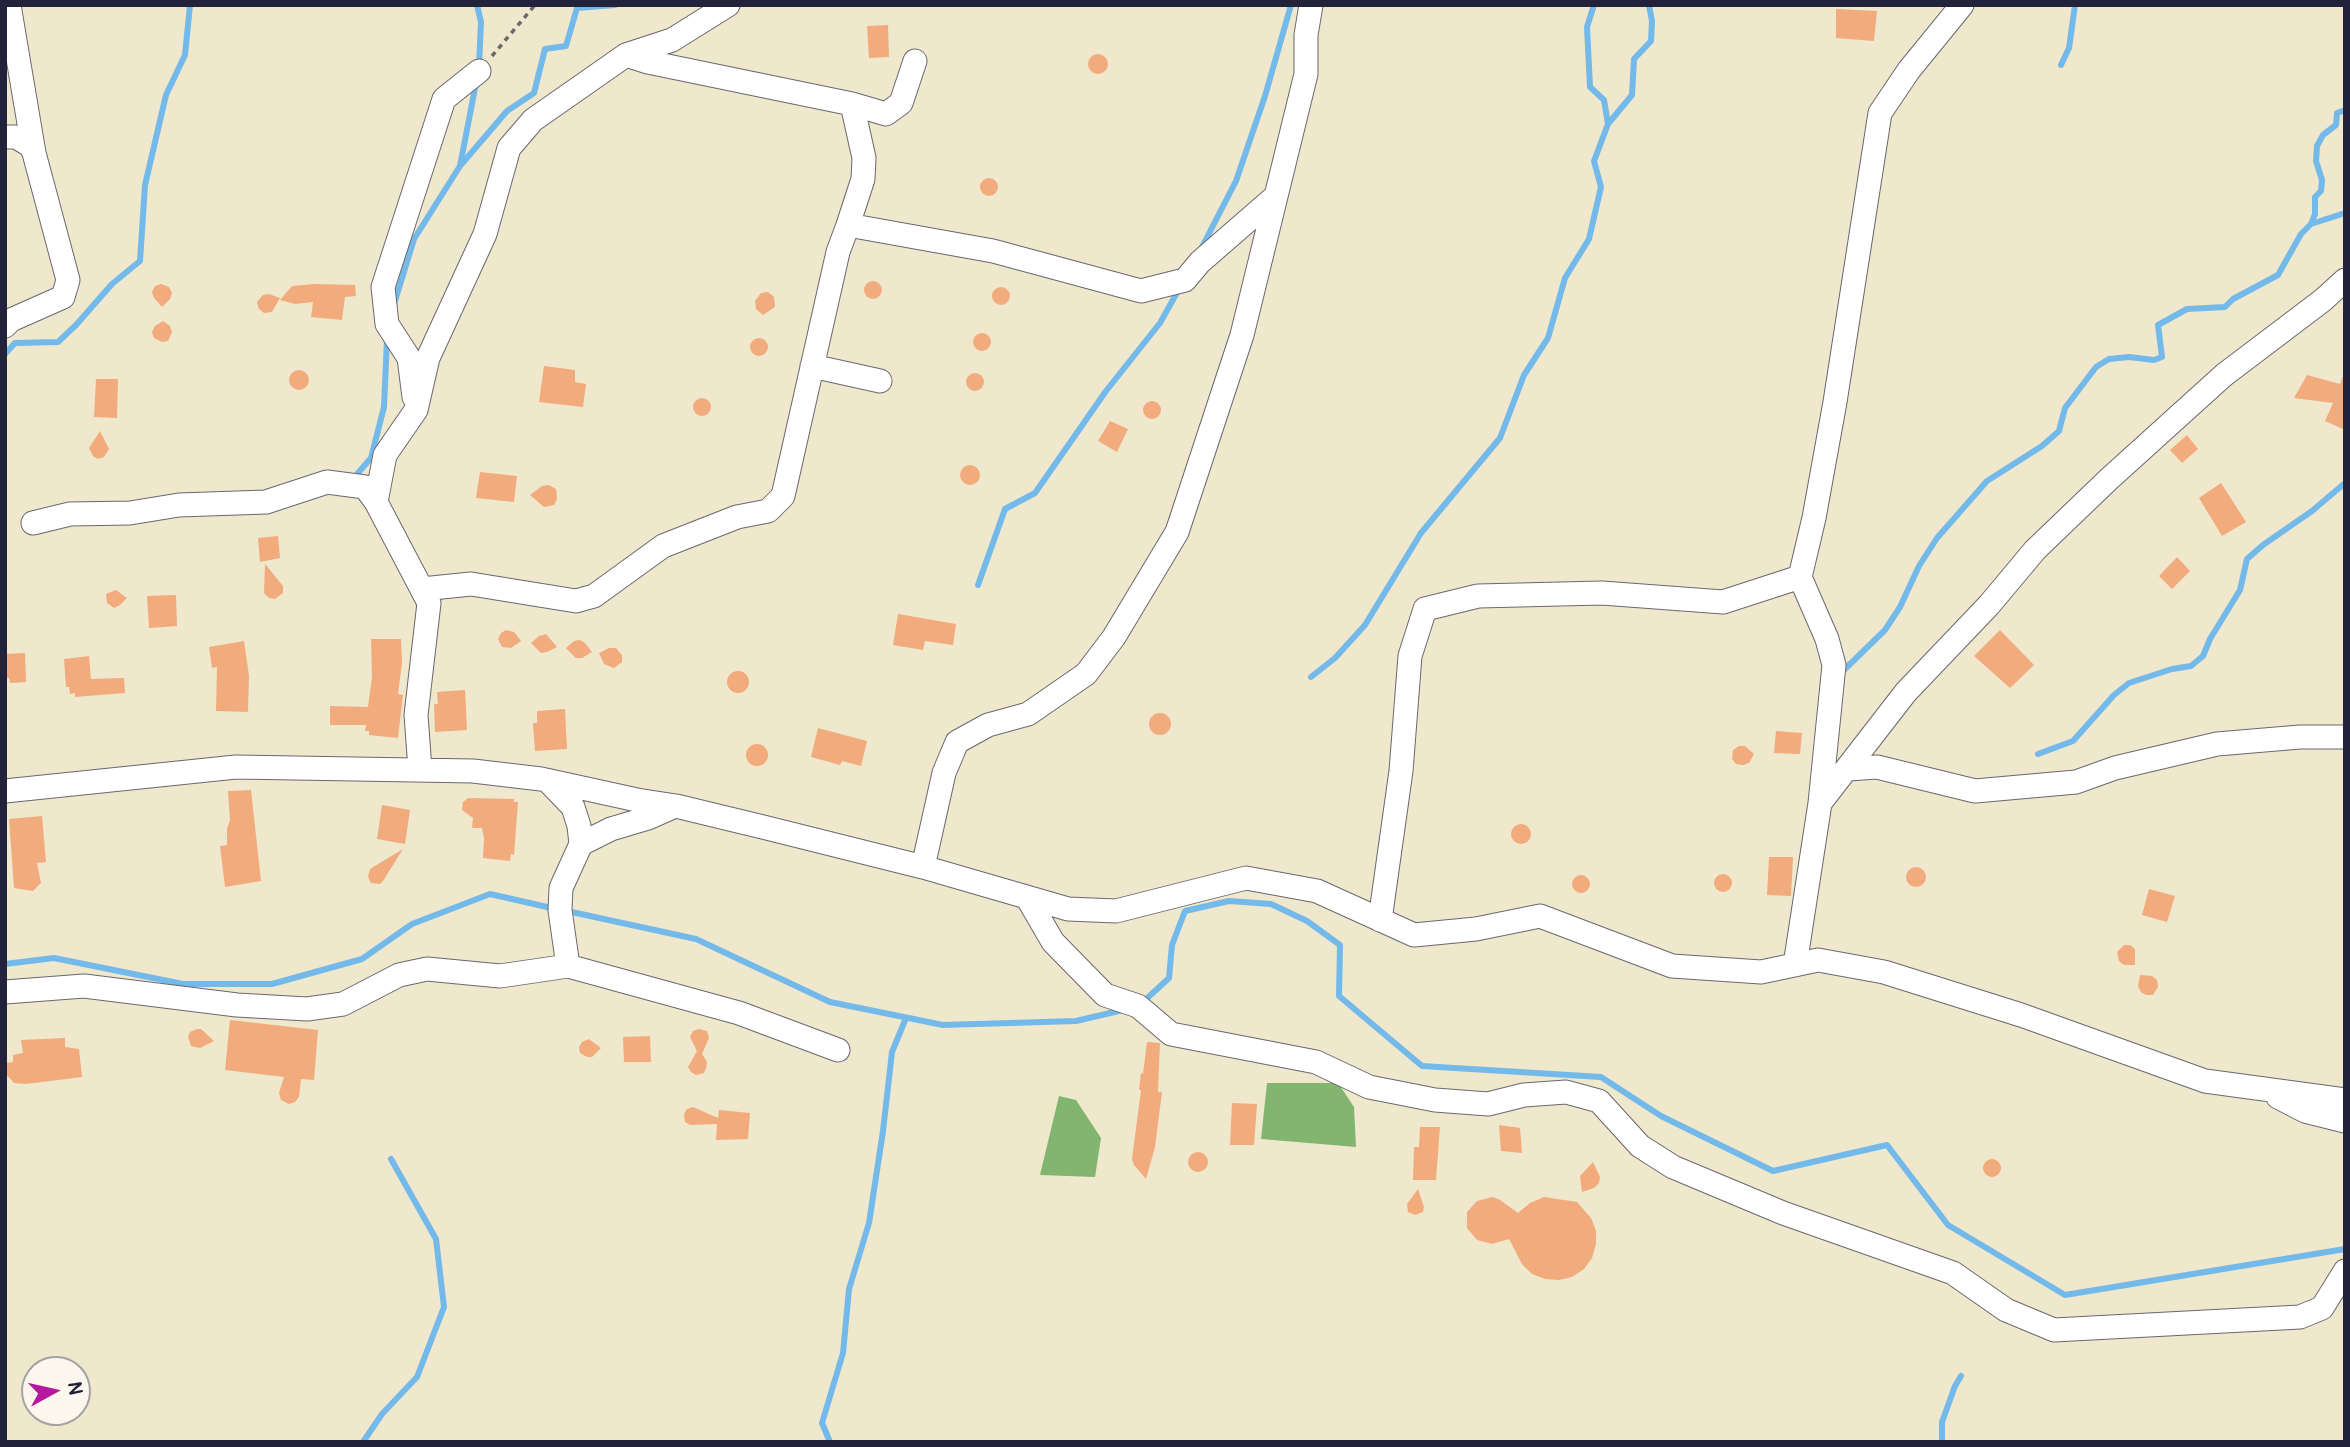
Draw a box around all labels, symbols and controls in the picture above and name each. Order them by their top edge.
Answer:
north arrow [21,1356,91,1426]
text: N [62,1380,88,1396]

